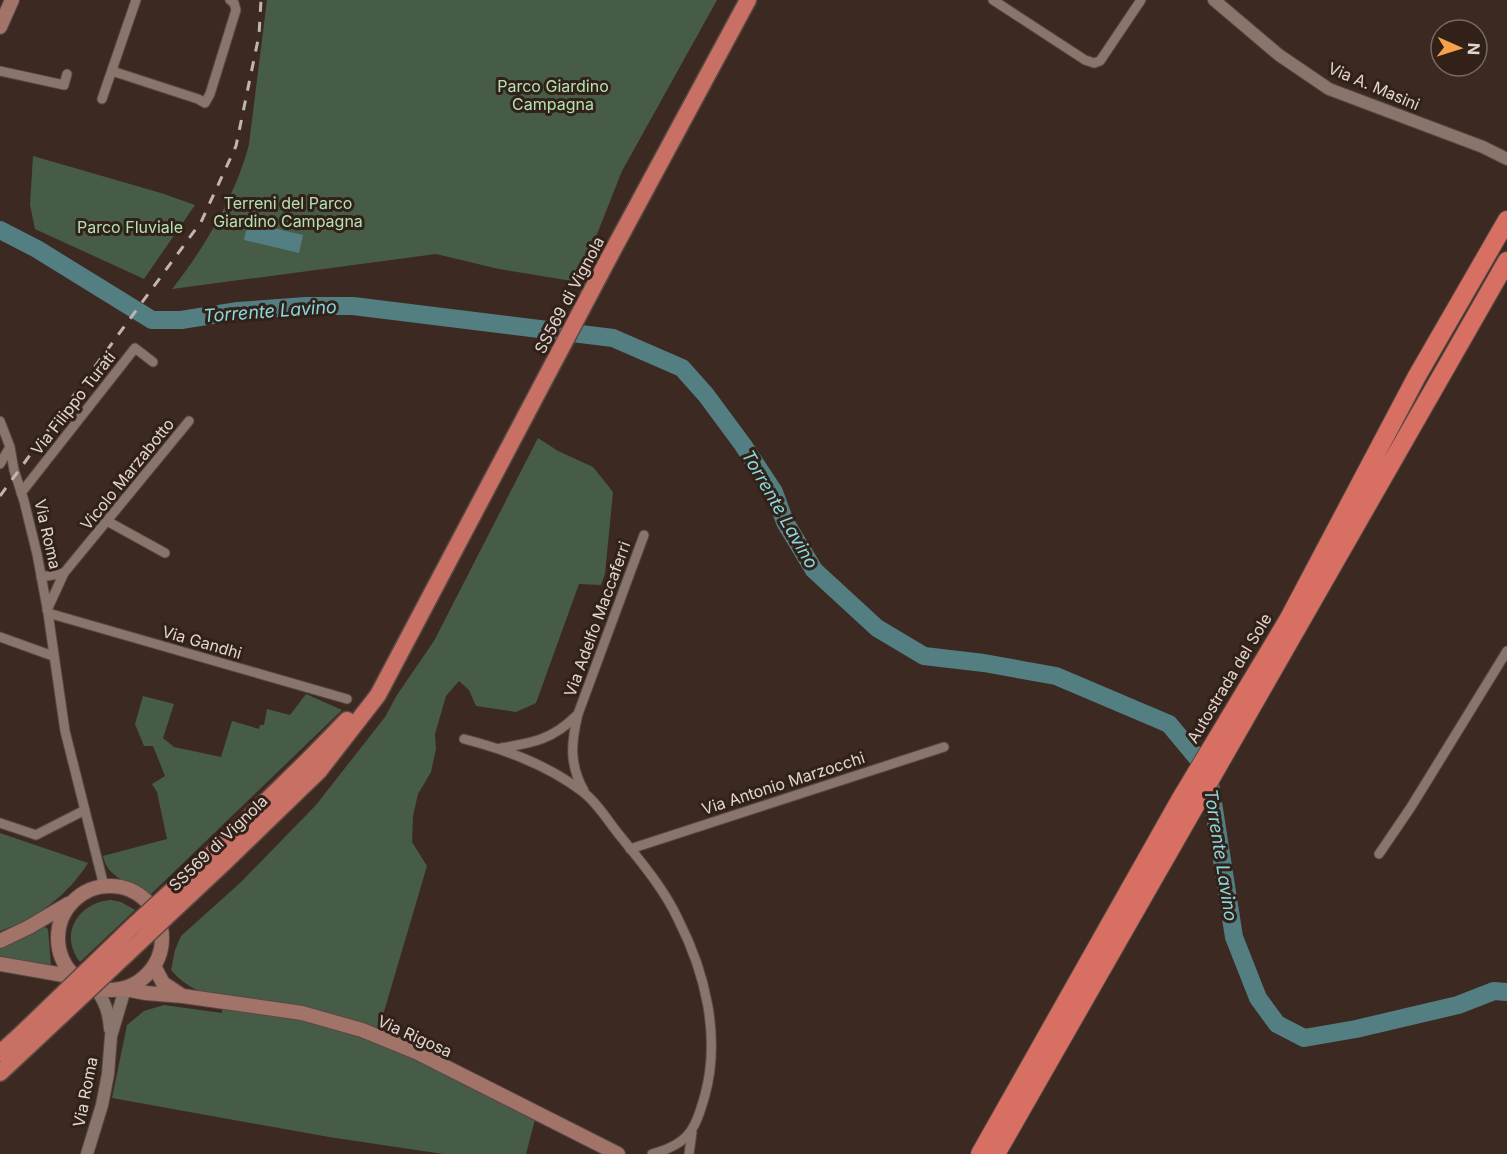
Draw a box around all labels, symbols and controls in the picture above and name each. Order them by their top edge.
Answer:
north arrow [1429,18,1489,78]
text: N [1464,42,1484,55]
street label: Via A. Masini [1325,58,1423,114]
park label: Parco Giardino Campagna [497,76,609,114]
park label: Terreni del Parco Giardino Campagna [213,193,363,231]
park label: Parco Fluviale [77,217,183,237]
street label: SS569 di Vignola [530,233,608,357]
water label: Torrente Lavino [203,296,337,326]
street label: Via Filippo Turati [26,347,120,459]
street label: Vicolo Marzabotto [76,414,178,534]
water label: Torrente Lavino [737,446,823,572]
street label: Via Roma [30,497,66,571]
street label: Via Adelfo Maccaferri [560,539,634,699]
street label: Autostrada del Sole [1182,610,1276,746]
street label: Via Gandhi [160,621,244,663]
street label: Via Antonio Marzocchi [699,747,867,819]
water label: Torrente Lavino [1200,787,1242,923]
street label: SS569 di Vignola [165,791,271,895]
street label: Via Rigosa [375,1011,455,1061]
street label: Via Roma [68,1055,102,1129]

